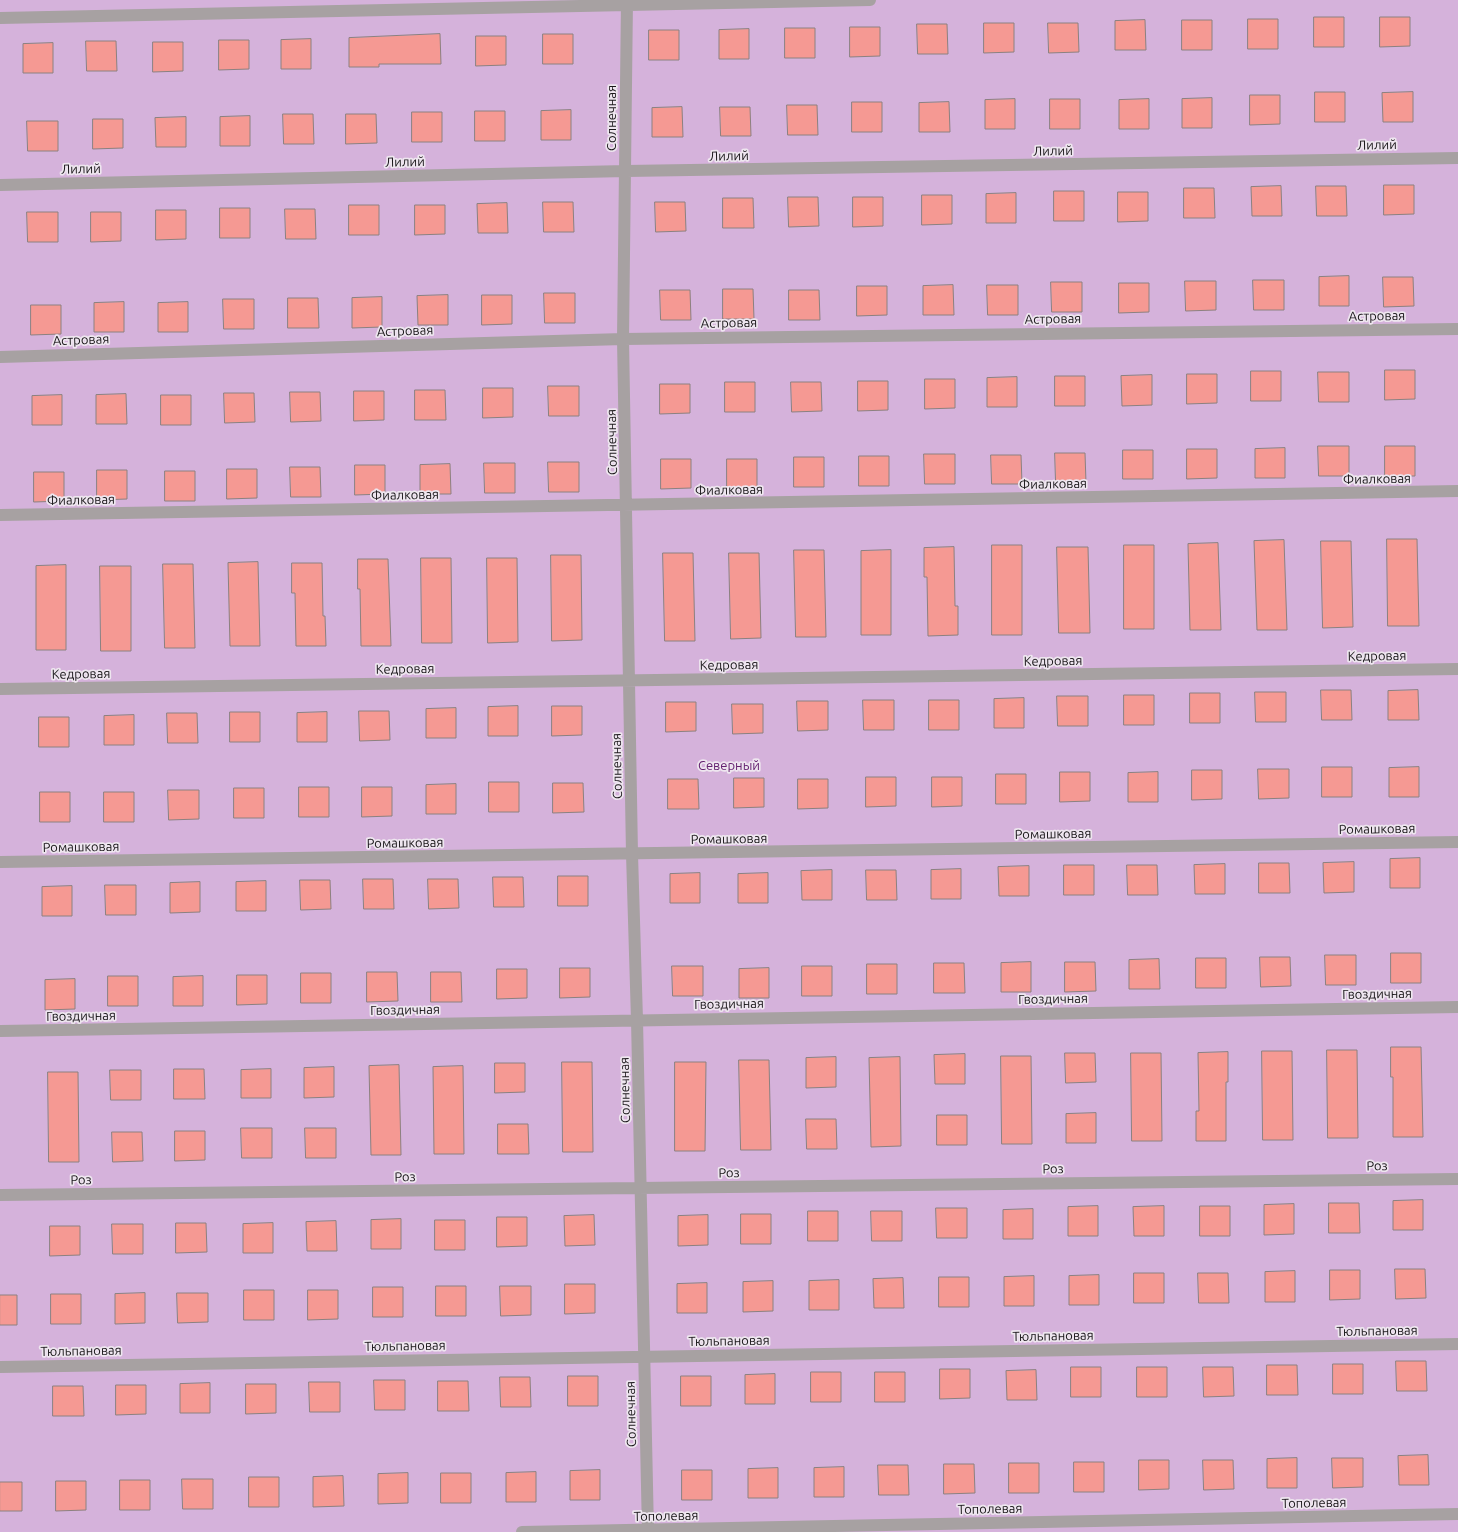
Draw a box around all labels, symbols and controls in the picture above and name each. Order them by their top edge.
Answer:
street label: Солнечная [604,85,620,151]
street label: Лилий [1357,137,1397,153]
street label: Лилий [1033,143,1073,159]
street label: Лилий [709,148,749,164]
street label: Лилий [385,154,425,170]
street label: Лилий [61,161,101,177]
street label: Астровая [1349,308,1405,324]
street label: Астровая [1025,311,1081,327]
street label: Астровая [701,315,757,331]
street label: Астровая [376,322,434,340]
street label: Астровая [52,331,110,349]
street label: Солнечная [604,409,620,475]
street label: Фиалковая [1343,471,1411,487]
street label: Фиалковая [1019,476,1087,492]
street label: Фиалковая [695,482,763,498]
street label: Фиалковая [371,487,439,503]
street label: Фиалковая [47,492,115,508]
street label: Кедровая [1348,648,1406,664]
street label: Кедровая [1024,653,1082,669]
street label: Кедровая [700,657,758,673]
street label: Кедровая [376,661,434,677]
street label: Кедровая [52,666,110,682]
street label: Солнечная [609,733,625,799]
park label: Северный [698,758,760,774]
street label: Ромашковая [1338,821,1416,837]
street label: Ромашковая [1014,826,1092,842]
street label: Ромашковая [690,831,768,847]
street label: Ромашковая [366,835,444,851]
street label: Ромашковая [42,839,120,855]
street label: Гвоздичная [1342,986,1412,1002]
street label: Гвоздичная [1018,991,1088,1007]
street label: Гвоздичная [694,996,764,1012]
street label: Гвоздичная [370,1002,440,1018]
street label: Гвоздичная [46,1008,116,1024]
street label: Солнечная [617,1057,633,1123]
street label: Роз [1366,1158,1388,1174]
street label: Роз [1042,1161,1064,1177]
street label: Роз [718,1165,740,1181]
street label: Роз [394,1169,416,1185]
street label: Роз [70,1172,92,1188]
street label: Тюльпановая [1336,1322,1418,1340]
street label: Тюльпановая [1012,1327,1094,1345]
street label: Тюльпановая [688,1332,770,1350]
street label: Тюльпановая [364,1337,446,1355]
street label: Тюльпановая [40,1342,122,1360]
street label: Солнечная [623,1381,639,1447]
street label: Тополевая [1281,1495,1347,1511]
street label: Тополевая [957,1501,1023,1517]
street label: Тополевая [633,1508,699,1524]

